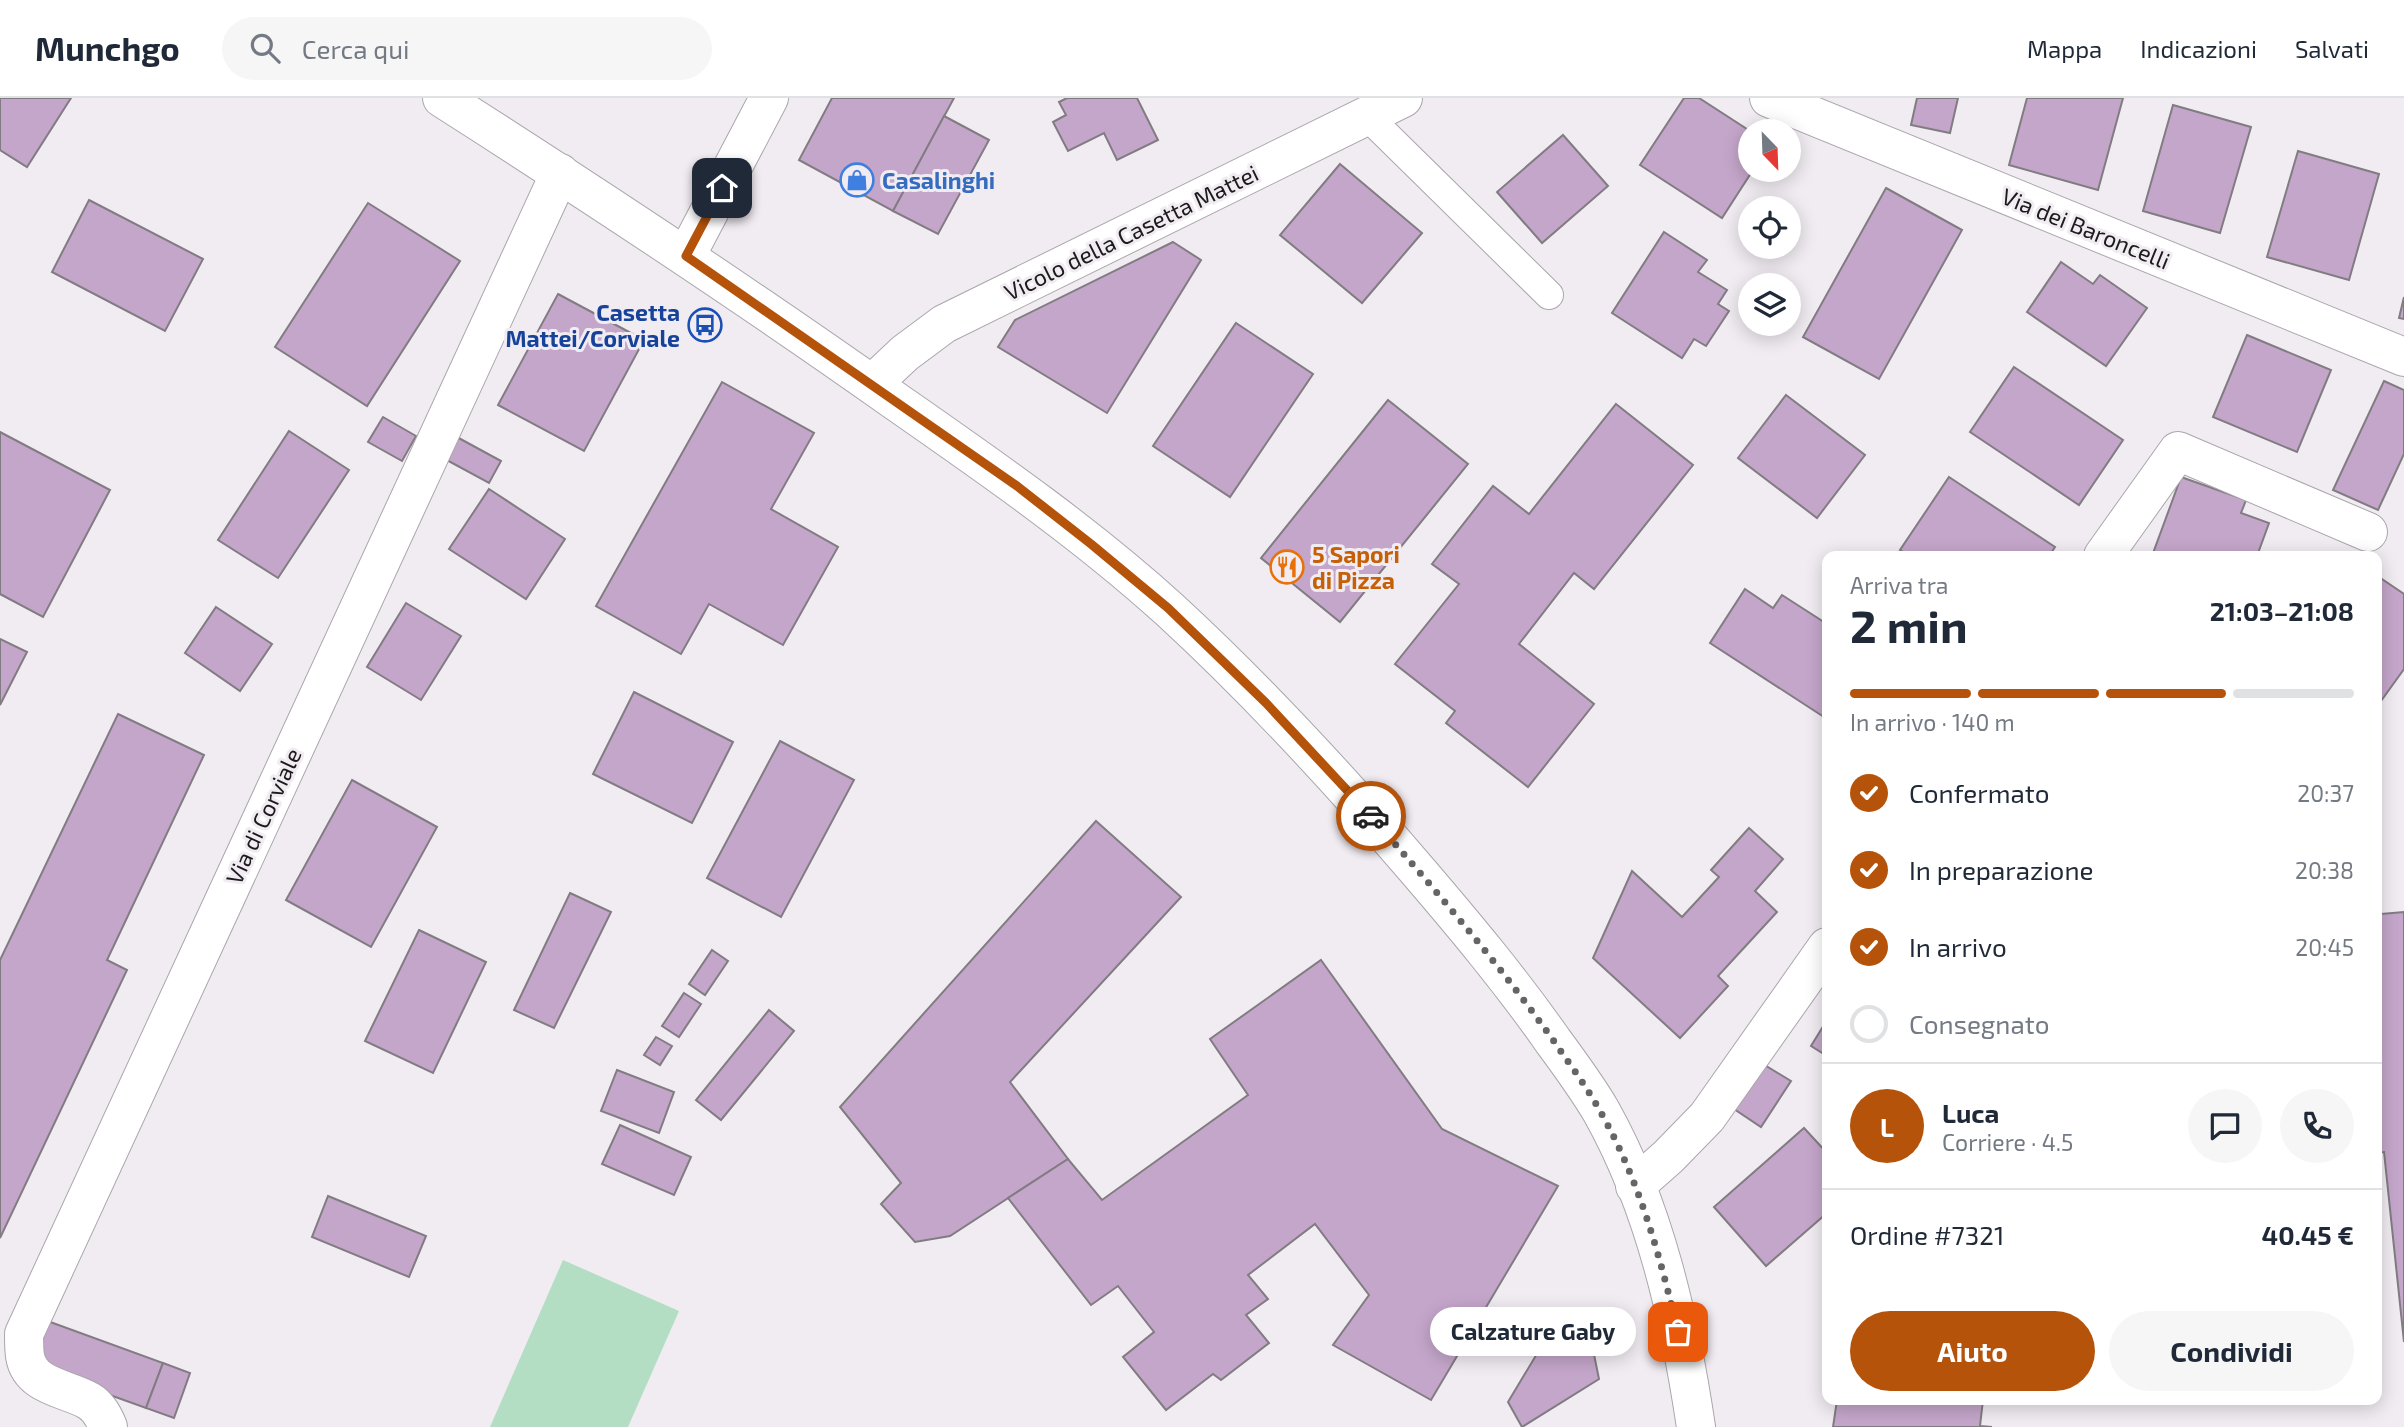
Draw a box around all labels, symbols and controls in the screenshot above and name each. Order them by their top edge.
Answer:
search box [222,17,712,80]
text: Munchgo [35,28,180,68]
icon: search [246,29,284,67]
text: Cerca qui [302,33,409,64]
text: Mappa [2027,34,2102,63]
text: Indicazioni [2140,34,2257,63]
text: Salvati [2295,34,2369,63]
north arrow [1738,119,1801,182]
map controls [1738,119,1801,336]
pin [692,158,752,218]
street label: Vicolo della Casetta Mattei [999,158,1263,306]
shop icon: Casalinghi [838,161,876,199]
place label: Casalinghi [882,166,995,194]
icon: home [703,169,741,207]
street label: Via dei Baroncelli [1998,182,2174,274]
button: locate [1738,196,1801,259]
button: layers [1738,273,1801,336]
place label: Casetta Mattei/Corviale [505,298,680,352]
bus stop icon: Casetta Mattei/Corviale [686,306,724,344]
place label: 5 Sapori di Pizza [1312,540,1400,594]
restaurant icon: 5 Sapori di Pizza [1268,548,1306,586]
text: Arriva tra [1850,571,1949,599]
text: 21:03–21:08 [2210,595,2354,626]
text: 2 min [1850,597,1968,652]
text: In arrivo · 140 m [1850,708,2015,736]
street label: Via di Corviale [219,744,307,888]
icon: check [1850,774,1888,812]
text: Confermato [1909,777,2049,808]
text: 20:37 [2297,779,2354,807]
courier [1336,781,1406,851]
icon: car [1352,797,1390,835]
icon: check [1850,851,1888,889]
text: In preparazione [1909,854,2093,885]
text: 20:38 [2295,856,2354,884]
icon: check [1850,928,1888,966]
text: In arrivo [1909,931,2007,962]
text: 20:45 [2295,933,2354,961]
text: Consegnato [1909,1008,2049,1039]
button: chat [2188,1089,2262,1163]
button: phone [2280,1089,2354,1163]
text: Luca [1942,1097,1999,1128]
text: L [1880,1111,1894,1142]
text: Corriere · 4.5 [1942,1128,2073,1156]
text: Ordine #7321 [1850,1219,2004,1250]
text: 40.45 € [2262,1219,2354,1250]
pin [1648,1302,1708,1362]
callout: Calzature Gaby [1430,1308,1636,1356]
button: Aiuto [1850,1311,2095,1391]
button: Condividi [2109,1311,2354,1391]
icon: bag [1659,1313,1697,1351]
text: Calzature Gaby [1451,1317,1615,1345]

